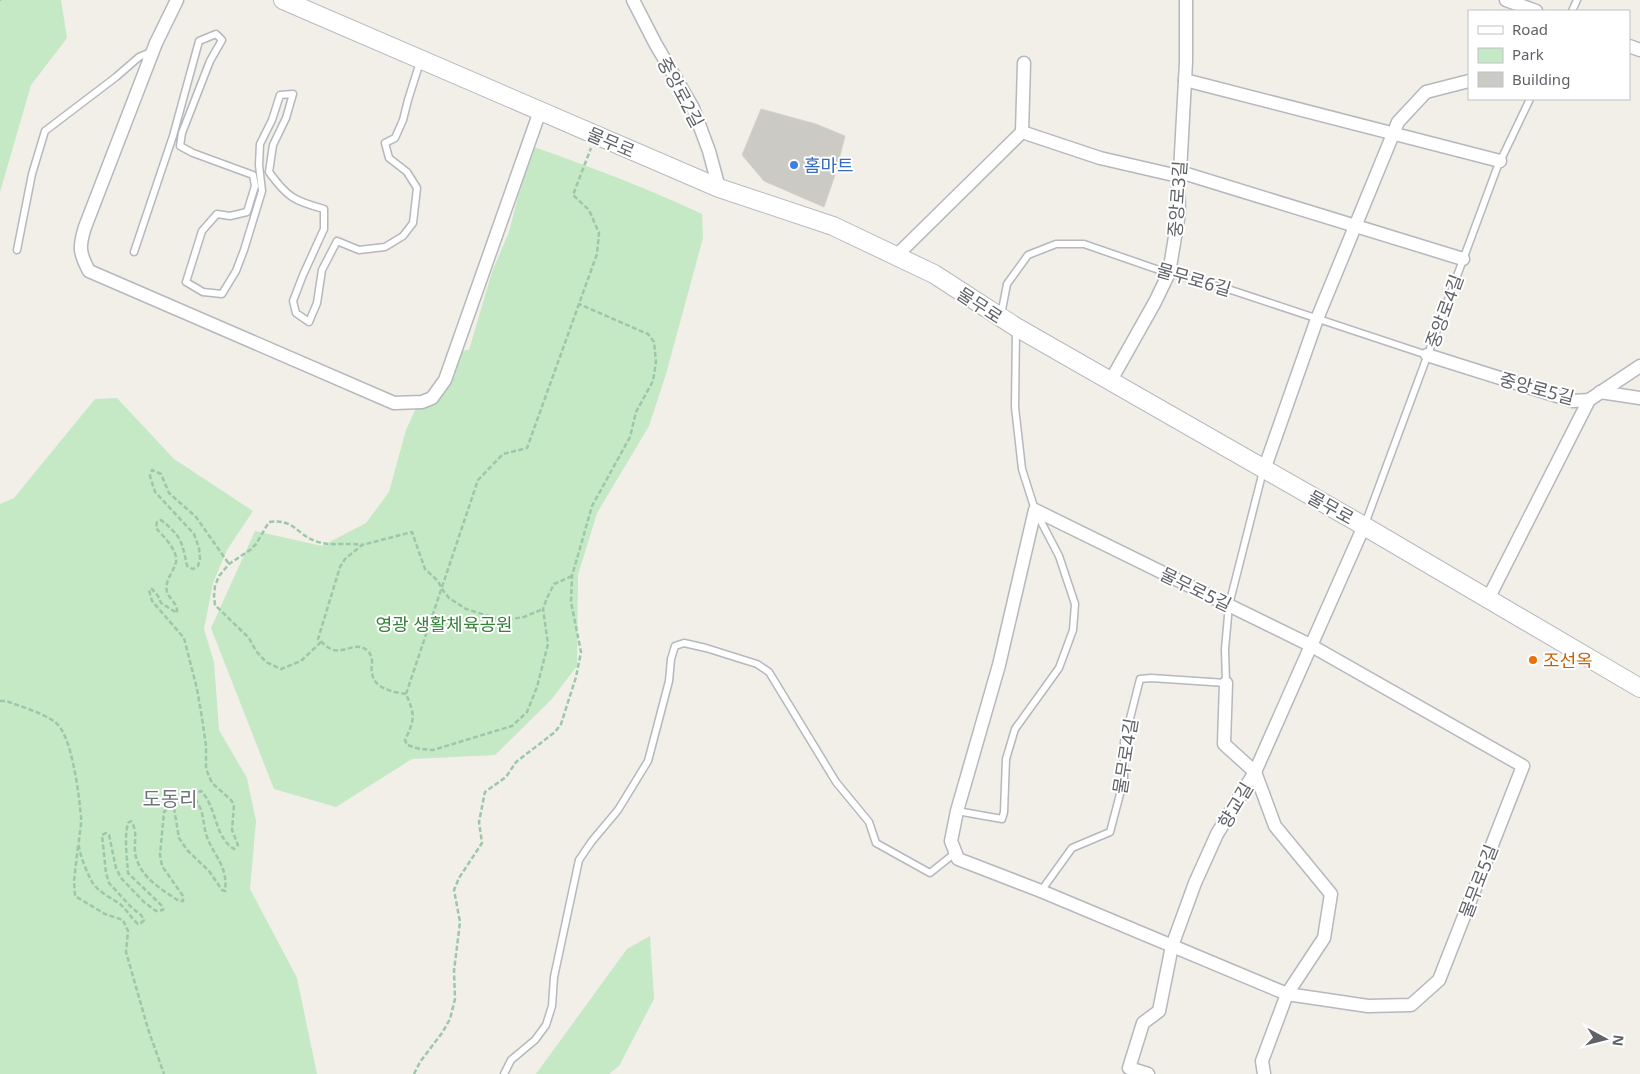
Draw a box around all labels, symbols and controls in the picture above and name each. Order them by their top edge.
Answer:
legend [1468,10,1630,100]
text: Road [1512,19,1548,39]
text: Park [1512,44,1544,64]
street label: 중앙로2길 [652,53,710,131]
text: Building [1512,69,1570,89]
street label: 물무로 [583,121,639,163]
place label: 홈마트 [804,153,854,177]
marker: 홈마트 [788,159,800,171]
street label: 중앙로3길 [1162,160,1192,238]
street label: 물무로6길 [1154,257,1234,301]
street label: 중앙로4길 [1420,271,1468,351]
street label: 물무로 [953,281,1007,329]
street label: 중앙로5길 [1497,367,1577,409]
street label: 물무로 [1303,484,1359,530]
street label: 물무로5길 [1156,561,1236,617]
park label: 영광 생활체육공원 [375,612,513,636]
place label: 조선옥 [1543,648,1593,672]
marker: 조선옥 [1527,654,1539,666]
street label: 물무로4길 [1107,716,1143,796]
street label: 향교길 [1212,778,1258,832]
district label: 도동리 [142,785,198,812]
street label: 물무로5길 [1453,841,1503,921]
north arrow [1580,1014,1630,1064]
text: N [1608,1034,1629,1047]

